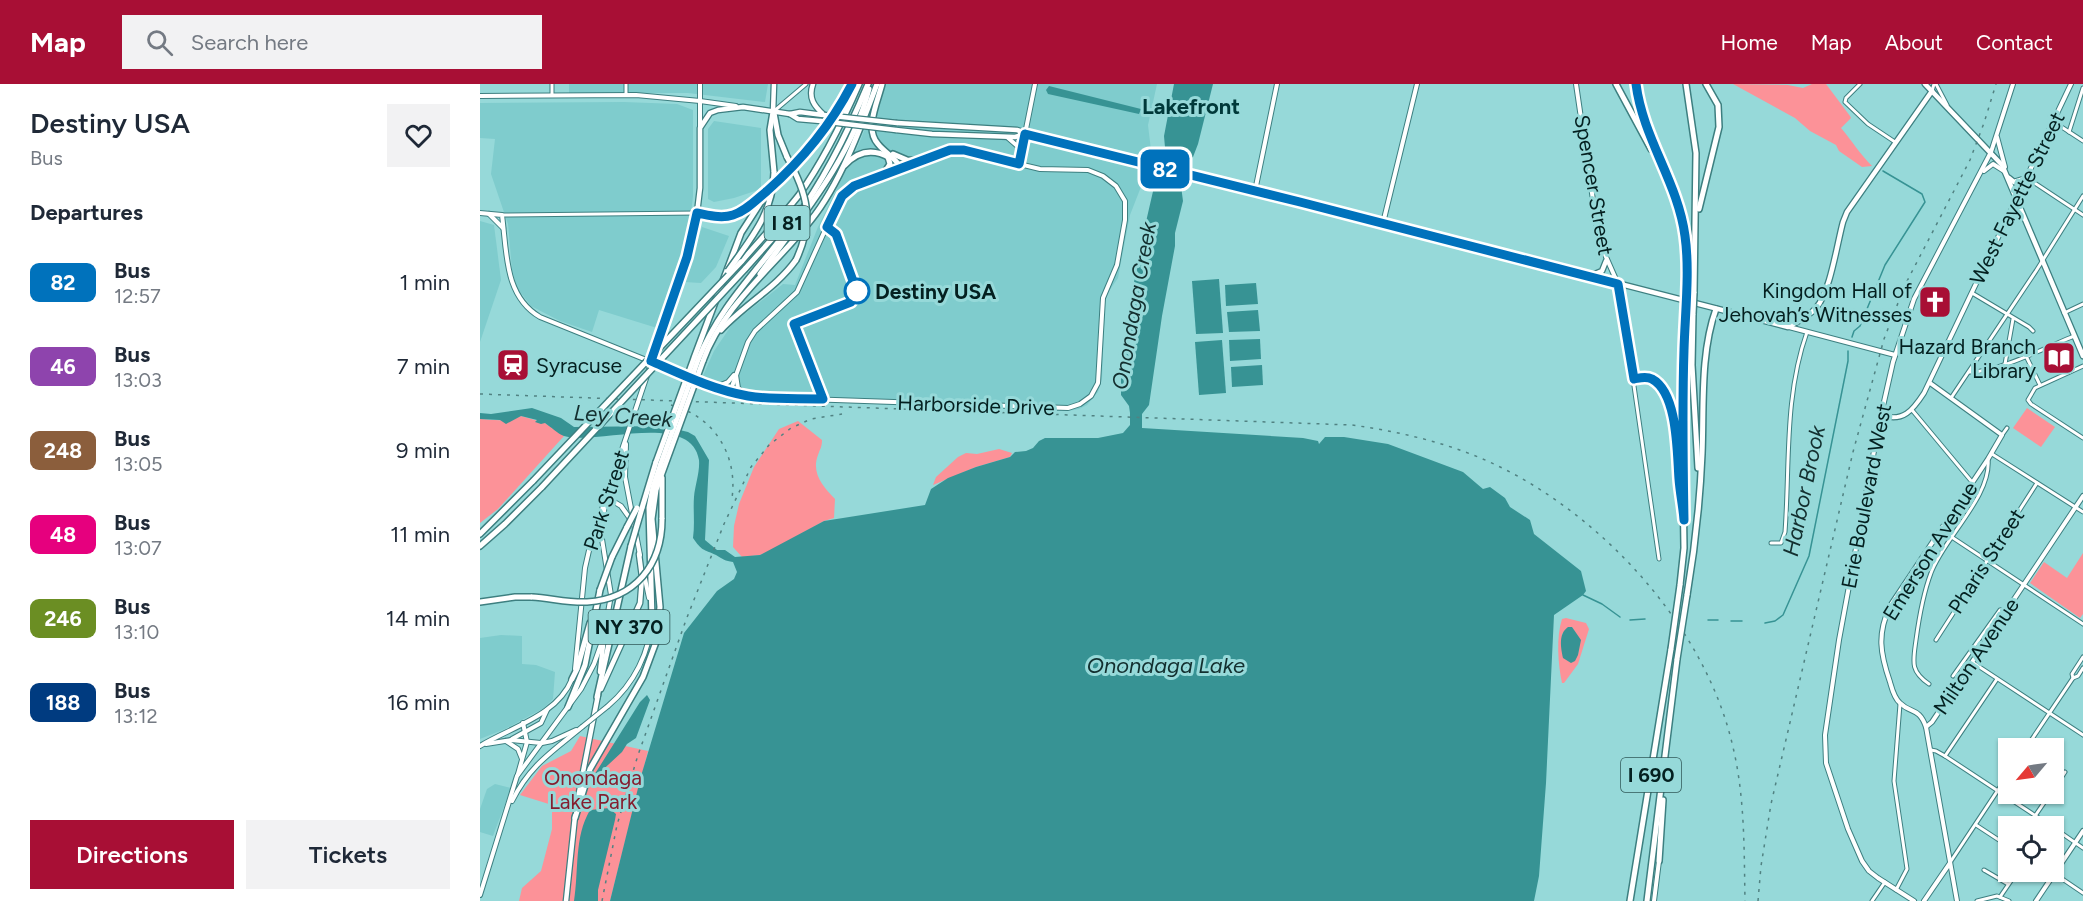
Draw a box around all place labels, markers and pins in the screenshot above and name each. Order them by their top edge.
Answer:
marker: Destiny USA [844,278,870,304]
place label: Kingdom Hall of Jehovah’s Witnesses [1719,278,1912,327]
place label: Destiny USA [875,279,996,304]
church icon: Kingdom Hall of Jehovah’s Witnesses [1917,284,1953,320]
place label: Hazard Branch Library [1898,334,2036,383]
library icon: Hazard Branch Library [2041,340,2077,376]
station icon: Syracuse [495,347,531,383]
place label: Syracuse [536,353,622,378]

